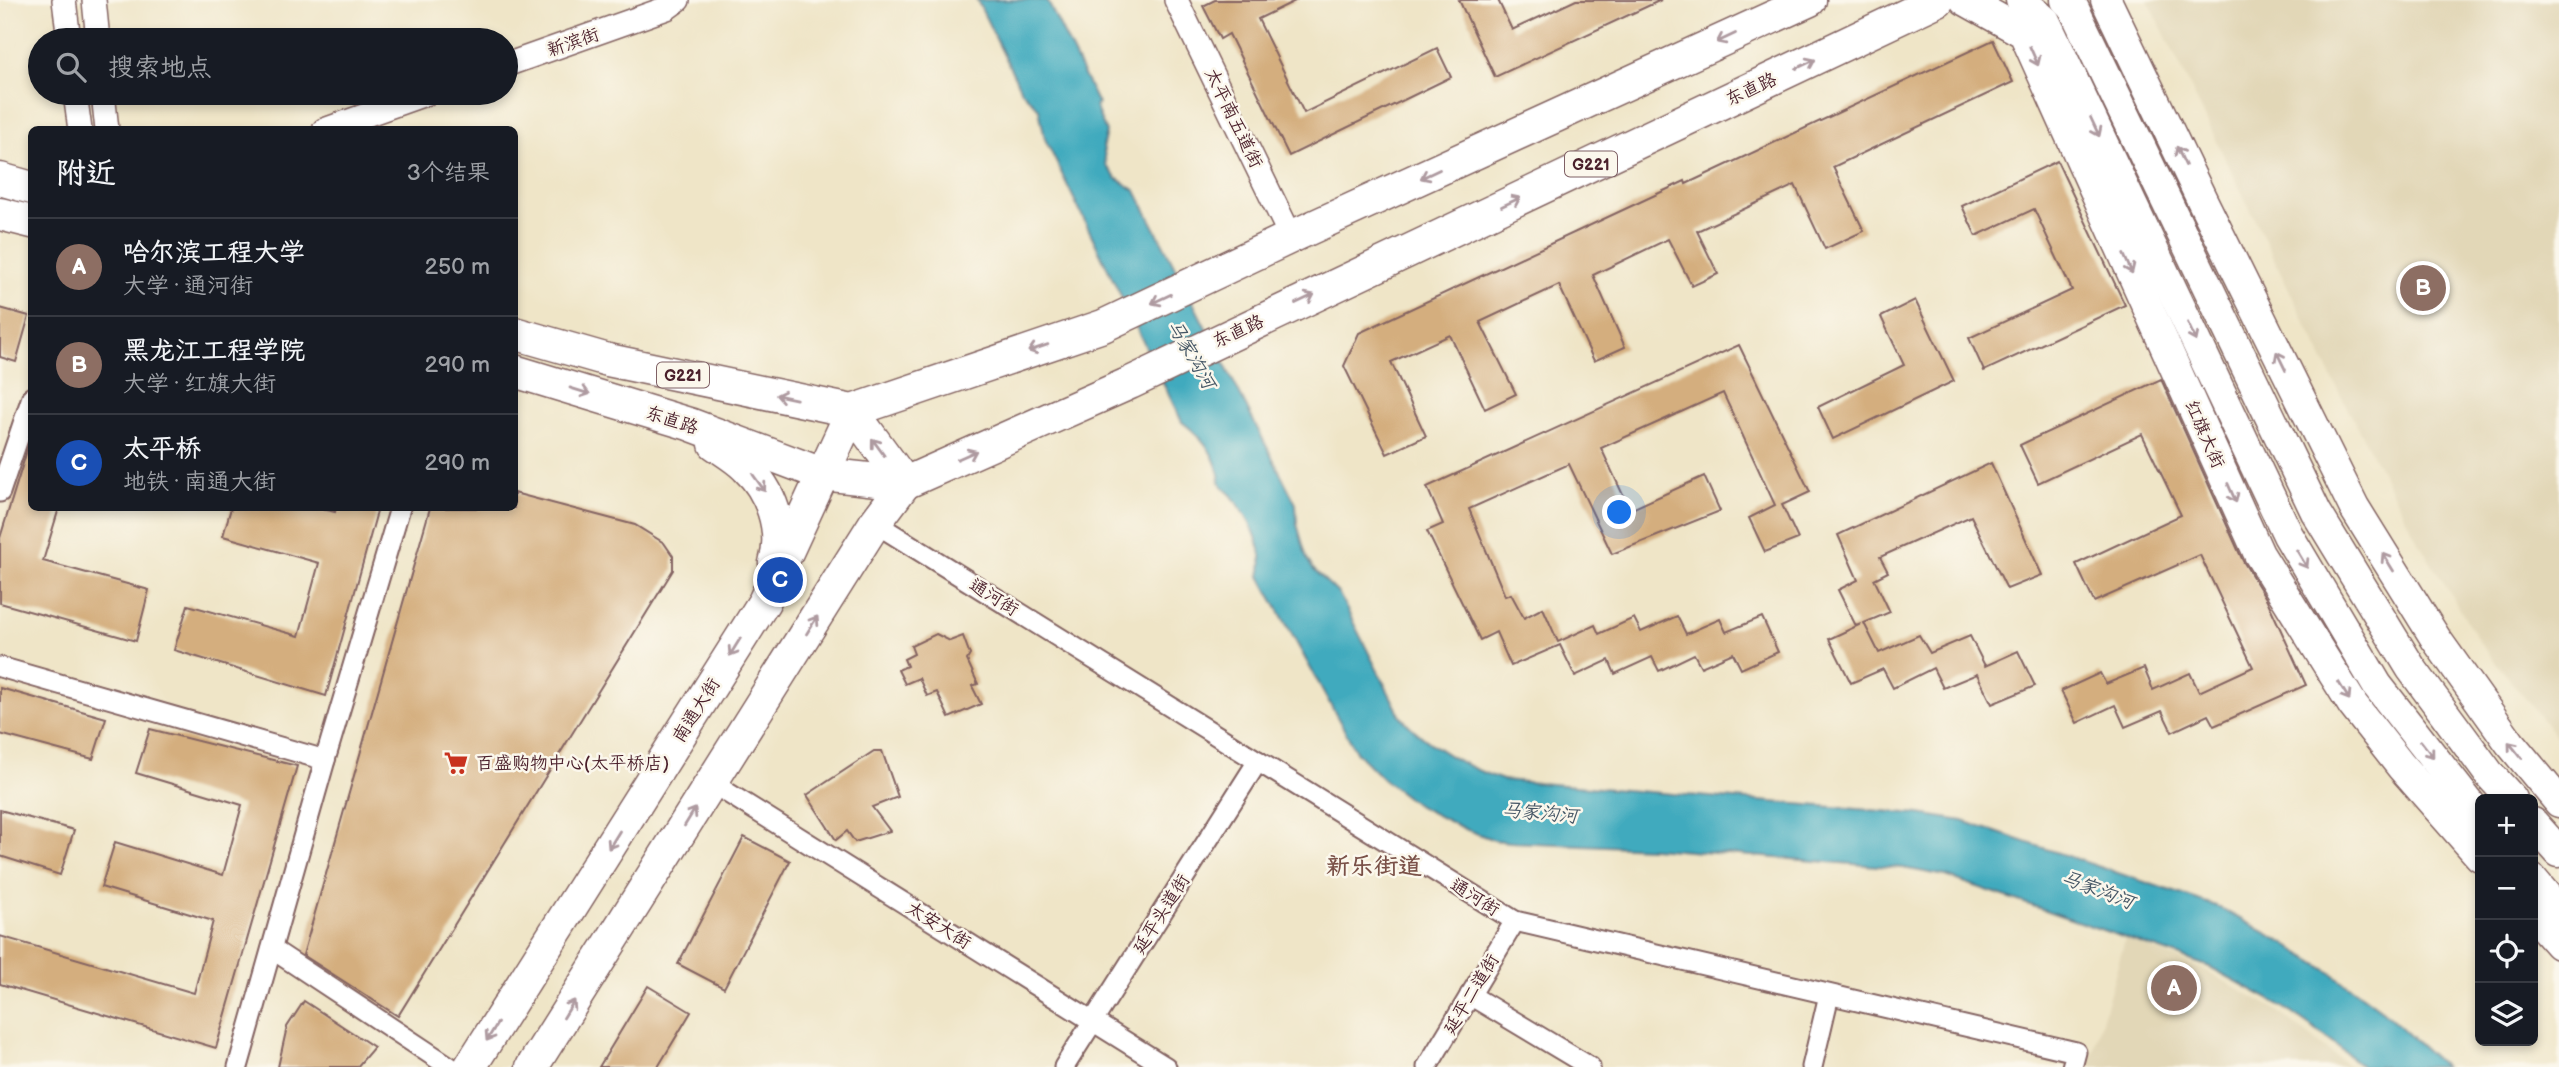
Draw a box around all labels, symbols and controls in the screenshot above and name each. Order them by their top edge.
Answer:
street label: 新滨街 [544,24,602,61]
search box [28,28,518,105]
one-way arrow [1716,32,1737,46]
one-way arrow [2028,45,2041,66]
icon: search [52,48,90,86]
text: 搜索地点 [108,53,212,84]
one-way arrow [1795,56,1816,70]
street label: 太平南五道街 [1200,65,1267,171]
street label: 东直路 [1722,69,1780,110]
one-way arrow [2089,115,2102,137]
one-way arrow [2174,146,2187,168]
road number: G221 [1565,152,1617,176]
text: 附近 [56,156,116,192]
text: 3个结果 [407,159,490,187]
one-way arrow [1419,168,1440,181]
one-way arrow [1500,195,1521,208]
text: 哈尔滨工程大学 [123,238,305,269]
one-way arrow [2122,252,2135,274]
text: A [72,253,86,281]
text: 250 m [424,253,490,281]
pin: B [2400,262,2446,314]
text: 大学 · 通河街 [123,272,253,300]
one-way arrow [1294,292,1315,305]
one-way arrow [1151,293,1172,306]
street label: 东直路 [1209,311,1267,352]
water label: 马家沟河 [1162,316,1221,396]
one-way arrow [2186,321,2199,342]
text: 黑龙江工程学院 [123,336,305,367]
one-way arrow [1028,343,1050,355]
text: B [71,351,87,379]
text: 290 m [424,351,490,379]
one-way arrow [2274,351,2288,372]
road number: G221 [657,362,709,388]
text: 大学 · 红旗大街 [123,370,276,398]
one-way arrow [569,386,591,399]
one-way arrow [775,390,798,404]
street label: 红旗大街 [2180,397,2229,471]
street label: 东直路 [643,402,701,439]
text: 太平桥 [123,434,201,465]
one-way arrow [871,438,886,457]
one-way arrow [956,448,977,461]
text: C [71,449,87,477]
text: 290 m [424,449,490,477]
text: 地铁 · 南通大街 [123,468,276,496]
one-way arrow [751,474,766,493]
one-way arrow [2226,482,2239,503]
your location [1602,495,1636,529]
one-way arrow [2296,548,2310,568]
one-way arrow [2380,552,2394,572]
pin: C [757,554,803,606]
street label: 通河街 [965,574,1022,621]
one-way arrow [805,616,820,635]
one-way arrow [728,637,742,657]
street label: 南通大街 [668,674,724,746]
one-way arrow [2337,680,2351,700]
one-way arrow [2420,739,2435,757]
one-way arrow [2508,741,2523,759]
supermarket icon: 百盛购物中心(太平桥店) [442,749,470,777]
place label: 百盛购物中心(太平桥店) [476,753,669,774]
map controls [2475,794,2538,1046]
button: + [2475,794,2538,857]
water label: 马家沟河 [1501,799,1582,829]
one-way arrow [684,808,698,828]
one-way arrow [606,829,620,849]
district label: 新乐街道 [1326,852,1422,881]
button: − [2475,857,2538,920]
water label: 马家沟河 [2058,866,2140,916]
street label: 延平头道街 [1129,871,1194,958]
street label: 通河街 [1446,874,1503,921]
street label: 太安大街 [903,897,975,953]
button: locate [2475,920,2538,983]
street label: 延平二道街 [1439,950,1504,1038]
pin: A [2151,962,2197,1014]
button: layers [2475,983,2538,1046]
one-way arrow [562,1000,576,1020]
one-way arrow [484,1021,498,1041]

